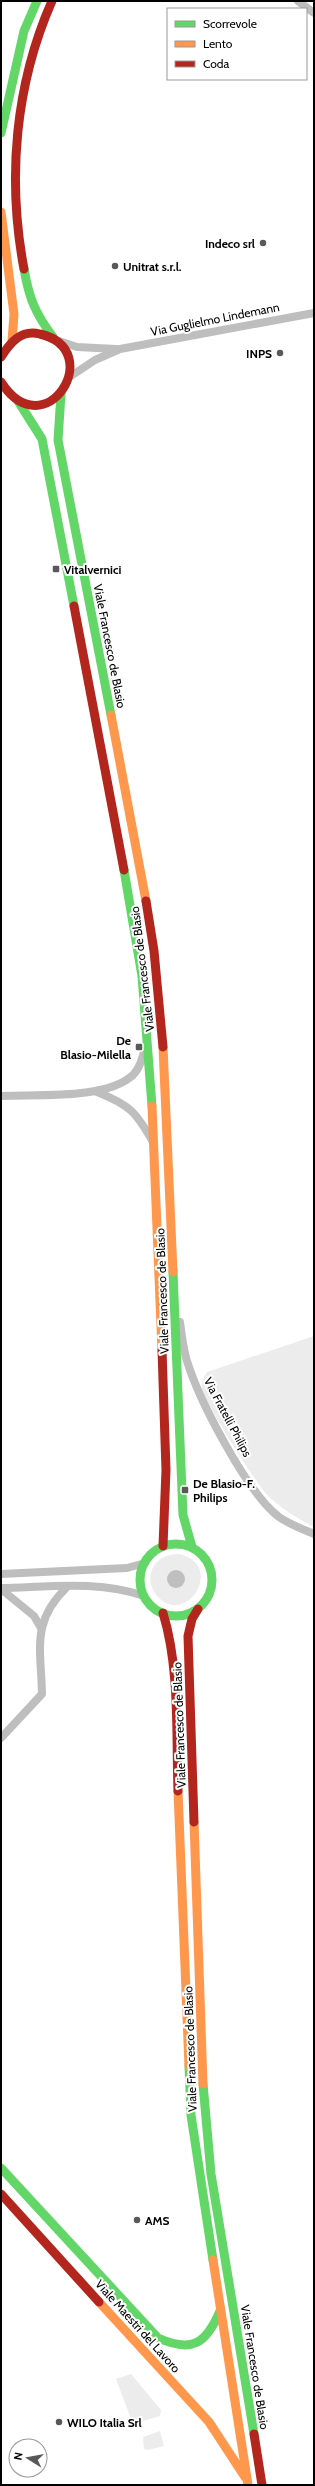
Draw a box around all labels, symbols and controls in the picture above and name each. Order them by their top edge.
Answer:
legend [167,8,307,80]
text: Scorrevole [203,16,257,31]
text: Lento [203,36,233,51]
text: Coda [203,56,229,71]
place label: Indeco srl [205,236,255,251]
marker: Indeco srl [258,238,268,248]
place label: Unitrat s.r.l. [123,259,182,274]
marker: Unitrat s.r.l. [110,261,120,271]
street label: Via Guglielmo Lindemann [149,299,281,339]
place label: INPS [246,346,272,361]
marker: INPS [275,348,285,358]
place label: Vitalvernici [64,562,121,577]
marker: Vitalvernici [51,564,61,574]
street label: Viale Francesco de Blasio [91,583,129,710]
street label: Viale Francesco de Blasio [127,905,157,1033]
place label: De Blasio-Milella [60,1033,131,1062]
marker: De Blasio-Milella [134,1042,144,1052]
street label: Viale Francesco de Blasio [152,1227,172,1354]
street label: Via Fratelli Philips [201,1375,255,1459]
place label: De Blasio-F. Philips [193,1476,255,1505]
marker: De Blasio-F. Philips [180,1485,190,1495]
street label: Viale Francesco de Blasio [169,1661,189,1788]
street label: Viale Francesco de Blasio [180,1985,200,2112]
place label: AMS [145,2213,169,2228]
marker: AMS [132,2215,142,2225]
street label: Viale Maestri del Lavoro [92,2276,184,2376]
street label: Viale Francesco de Blasio [238,2304,272,2431]
place label: WILO Italia Srl [67,2415,142,2430]
marker: WILO Italia Srl [54,2417,64,2427]
north arrow [8,2438,48,2478]
text: N [11,2451,26,2461]

